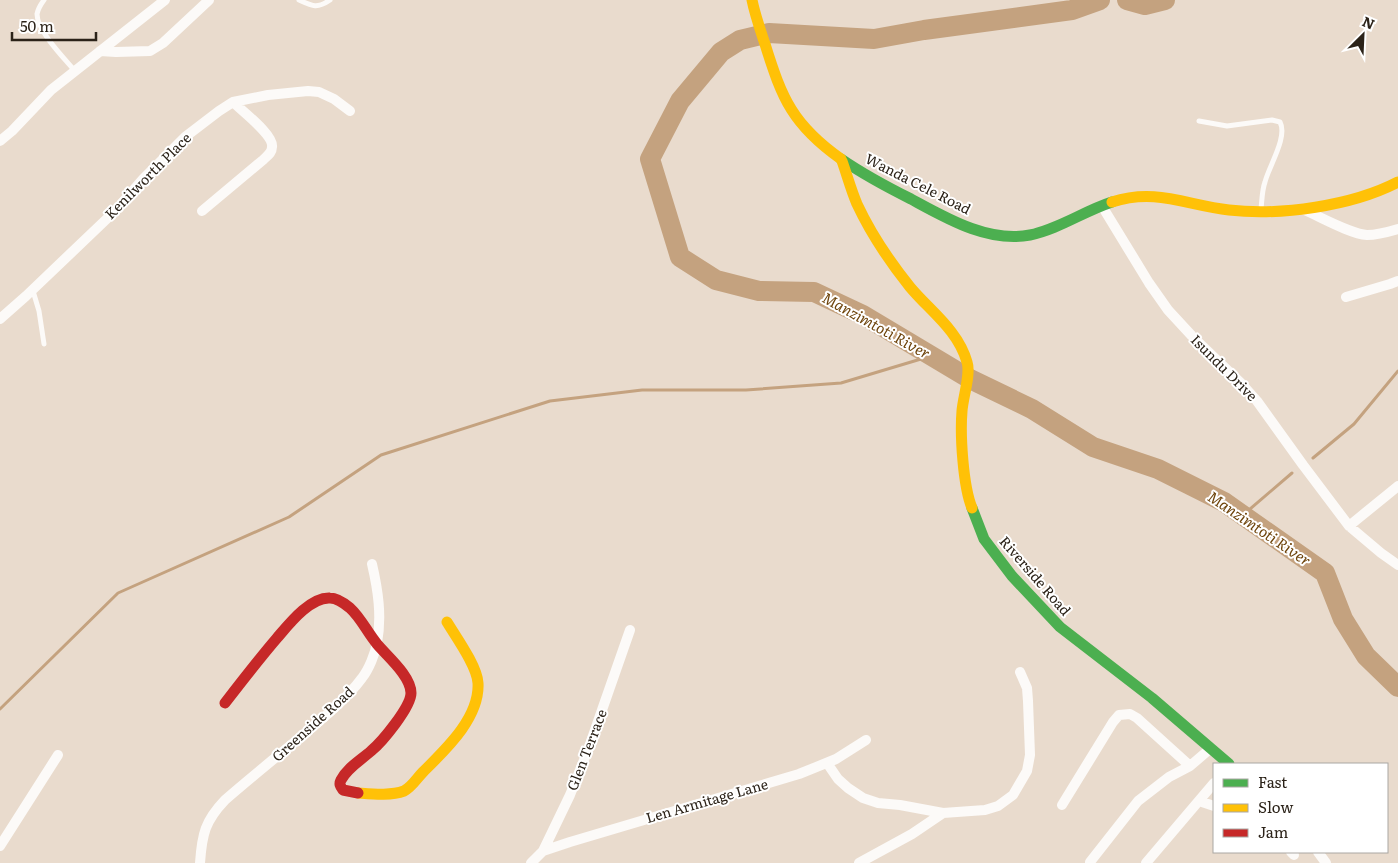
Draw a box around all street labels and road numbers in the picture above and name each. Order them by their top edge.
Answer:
street label: Kenilworth Place [100,128,195,223]
street label: Wanda Cele Road [862,148,975,219]
street label: Isundu Drive [1187,330,1262,405]
street label: Riverside Road [996,531,1076,620]
street label: Greenside Road [267,681,358,765]
street label: Glen Terrace [561,706,611,793]
street label: Len Armitage Lane [643,773,770,827]

